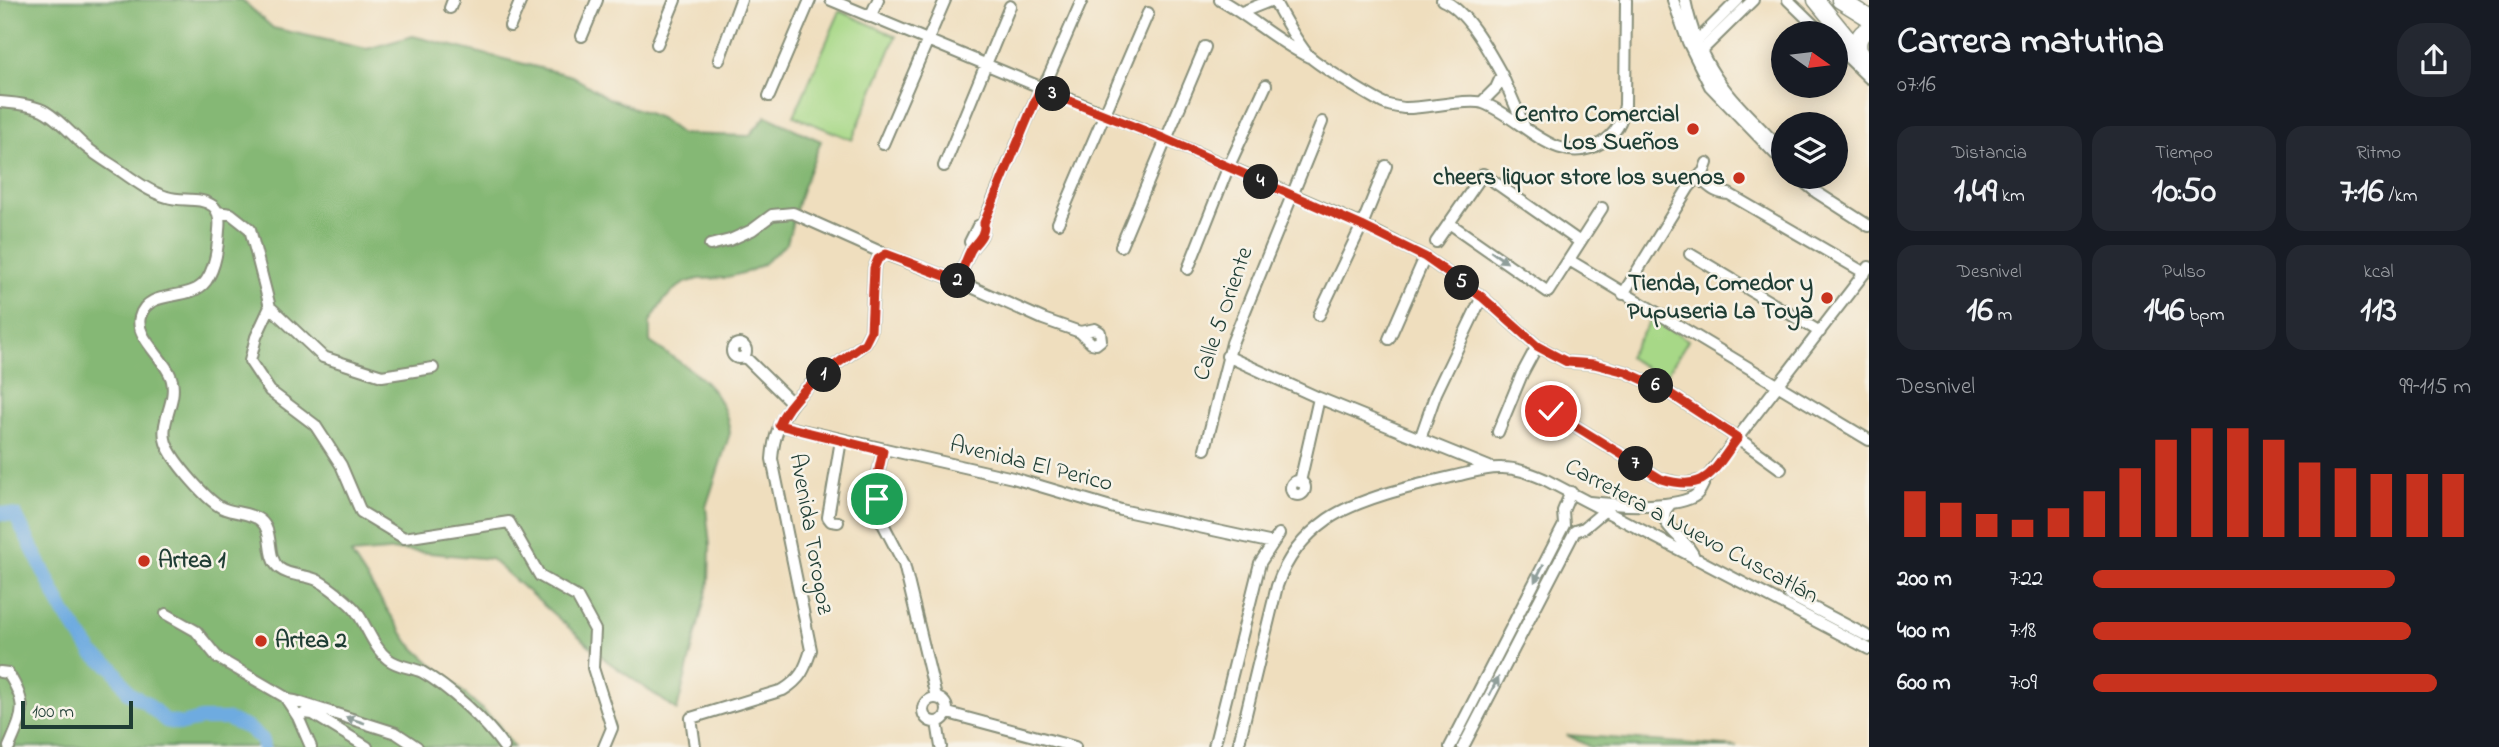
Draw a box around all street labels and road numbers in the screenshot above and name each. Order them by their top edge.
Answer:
street label: Calle 5 Oriente [1185,242,1263,386]
street label: Avenida El Perico [946,428,1116,502]
street label: Carretera a Nuevo Cuscatlán [1558,450,1824,614]
street label: Avenida Torogoz [779,451,842,618]

